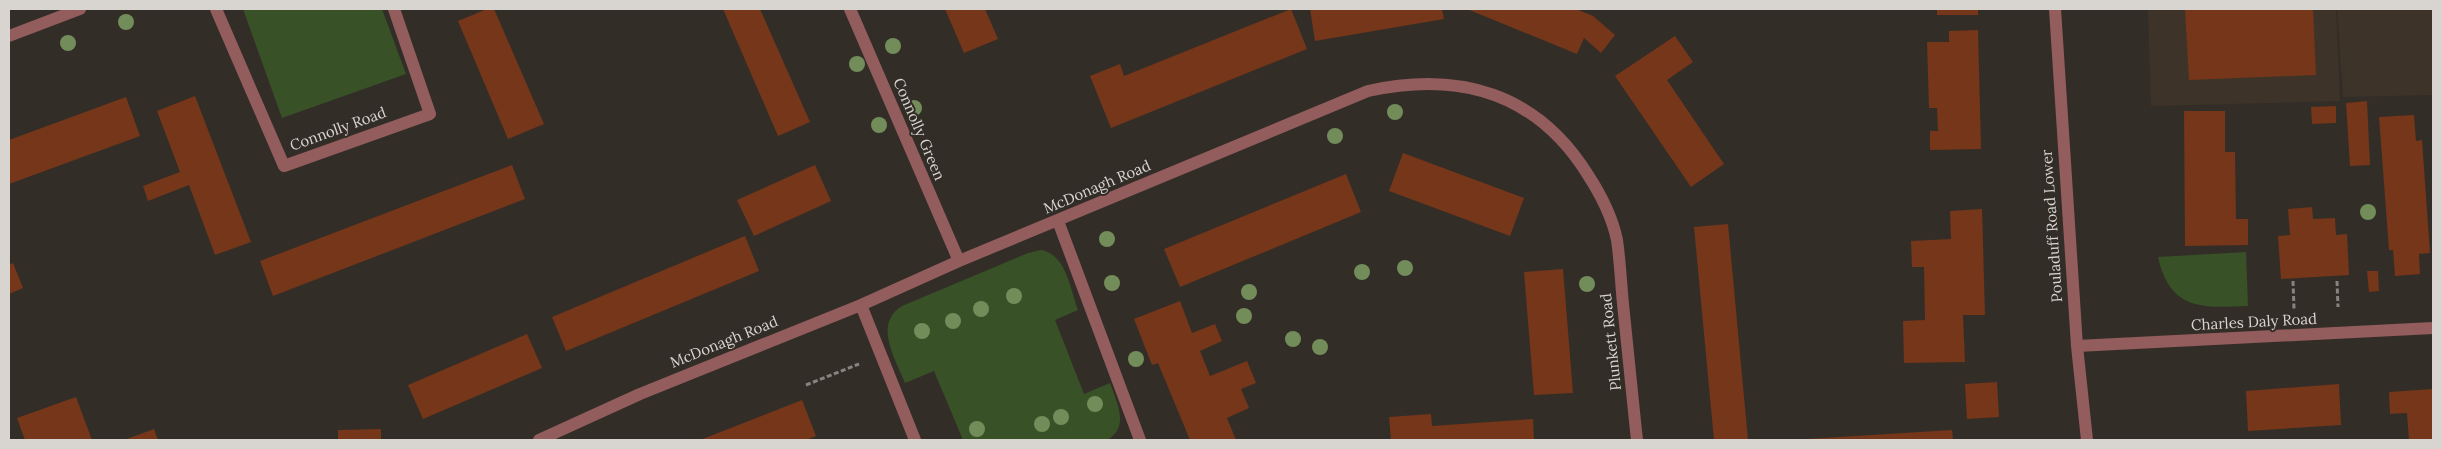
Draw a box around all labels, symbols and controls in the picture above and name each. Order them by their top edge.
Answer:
street label: Connolly Green [889,75,950,183]
street label: Connolly Road [287,102,389,155]
street label: Pouladuff Road Lower [2037,148,2066,303]
street label: McDonagh Road [1040,155,1153,218]
street label: Plunkett Road [1596,292,1625,392]
street label: Charles Daly Road [2190,309,2318,334]
street label: McDonagh Road [667,311,780,372]

